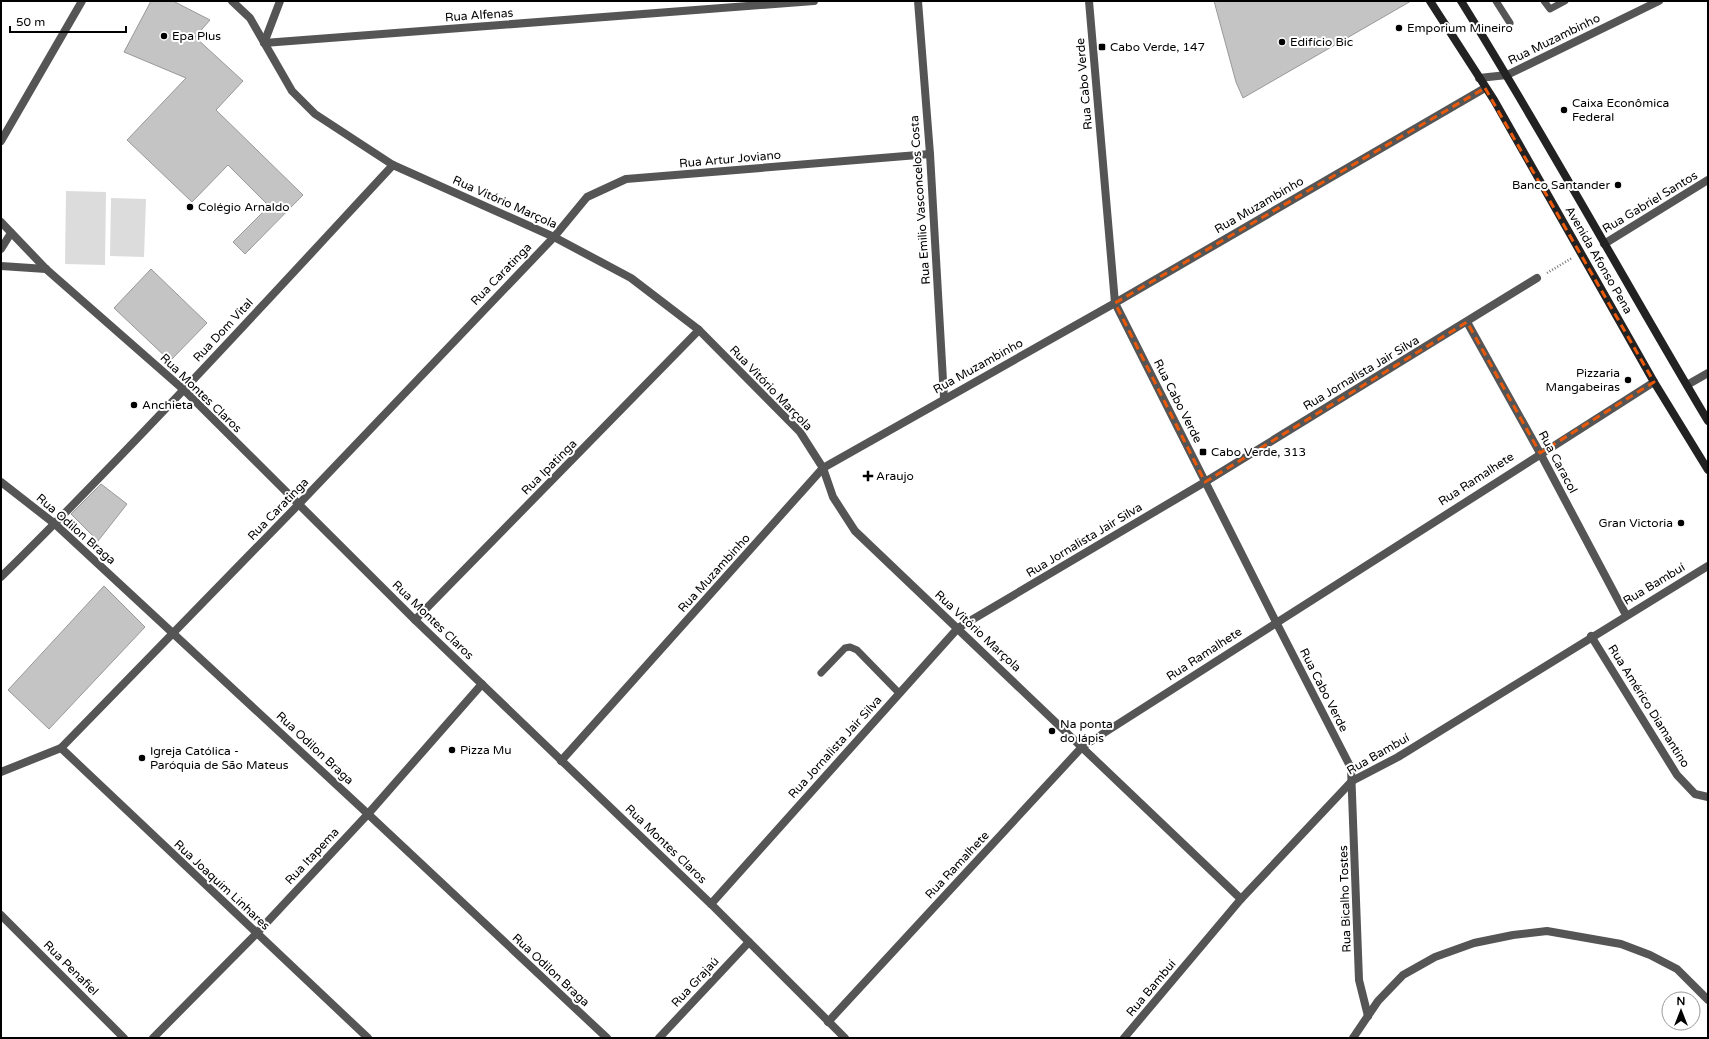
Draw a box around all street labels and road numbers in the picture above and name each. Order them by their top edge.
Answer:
street label: Rua Alfenas [444,6,514,24]
street label: Rua Muzambinho [1506,11,1602,67]
street label: Rua Cabo Verde [1073,37,1095,130]
street label: Rua Emilio Vasconcelos Costa [907,115,933,285]
street label: Rua Artur Joviano [678,148,782,170]
street label: Rua Gabriel Santos [1600,168,1700,236]
street label: Rua Vitório Marçola [451,173,559,231]
street label: Rua Muzambinho [1212,174,1306,236]
street label: Avenida Afonso Pena [1562,204,1636,316]
street label: Rua Caratinga [468,240,534,308]
street label: Rua Dom Vital [190,295,256,365]
street label: Rua Jornalista Jair Silva [1301,333,1421,413]
street label: Rua Muzambinho [931,335,1025,397]
street label: Rua Vitório Marçola [727,343,815,433]
street label: Rua Montes Claros [158,351,245,435]
street label: Rua Cabo Verde [1151,357,1205,445]
street label: Rua Caracol [1536,428,1580,496]
street label: Rua Ipatinga [518,436,580,498]
street label: Rua Ramalhete [1436,449,1517,509]
street label: Rua Caratinga [245,475,311,543]
street label: Rua Odilon Braga [34,491,118,567]
street label: Rua Jornalista Jair Silva [1024,500,1144,580]
street label: Rua Muzambinho [675,531,753,615]
street label: Rua Bambuí [1621,560,1687,608]
street label: Rua Montes Claros [390,578,477,662]
street label: Rua Vitório Marçola [932,587,1024,675]
street label: Rua Ramalhete [1164,624,1245,684]
street label: Rua Américo Diamantino [1605,642,1693,770]
street label: Rua Cabo Verde [1297,646,1351,734]
street label: Rua Jornalista Jair Silva [785,693,885,801]
street label: Rua Odilon Braga [274,709,356,787]
street label: Rua Bambuí [1344,731,1412,777]
street label: Rua Montes Claros [623,802,710,886]
street label: Rua Itapema [282,825,342,887]
street label: Rua Ramalhete [922,828,992,902]
street label: Rua Joaquim Linhares [171,837,273,933]
street label: Rua Bicalho Tostes [1336,845,1354,953]
street label: Rua Odilon Braga [510,931,592,1009]
street label: Rua Penafiel [41,938,101,998]
street label: Rua Grajaú [668,954,722,1010]
street label: Rua Bambuí [1123,957,1179,1019]

